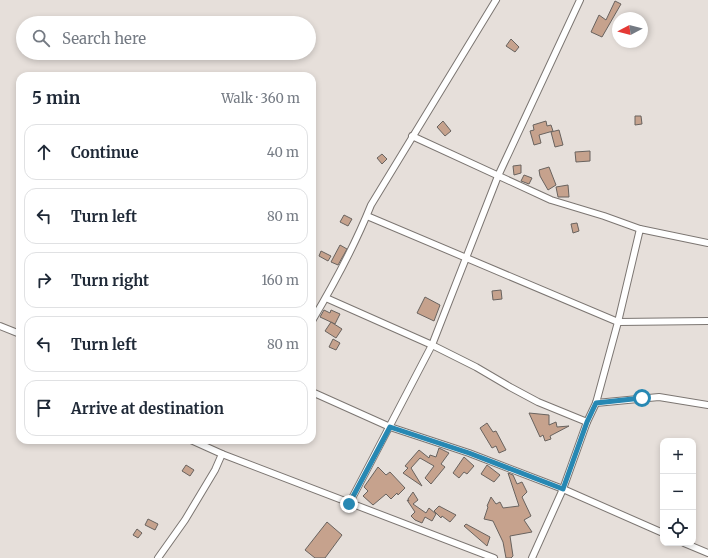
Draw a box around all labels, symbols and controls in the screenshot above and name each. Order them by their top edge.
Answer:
north arrow [612,12,648,48]
search box [16,16,316,60]
icon: search [30,27,52,49]
text: Search here [62,29,146,48]
text: 5 min [32,87,80,109]
text: Walk · 360 m [221,90,300,107]
icon: ahead [33,141,55,163]
text: Continue [71,143,139,162]
text: 40 m [267,144,299,161]
icon: left [33,205,55,227]
text: Turn left [71,207,137,226]
text: 80 m [267,208,299,225]
icon: right [33,269,55,291]
text: Turn right [71,271,149,290]
text: 160 m [261,272,299,289]
icon: left [33,333,55,355]
text: Turn left [71,335,137,354]
text: 80 m [267,336,299,353]
route start [633,389,651,407]
icon: arrive [33,397,55,419]
text: Arrive at destination [71,399,224,418]
map controls [660,438,696,546]
button: + [660,438,696,474]
button: − [660,474,696,510]
route end [340,495,358,513]
button: locate [660,510,696,546]

